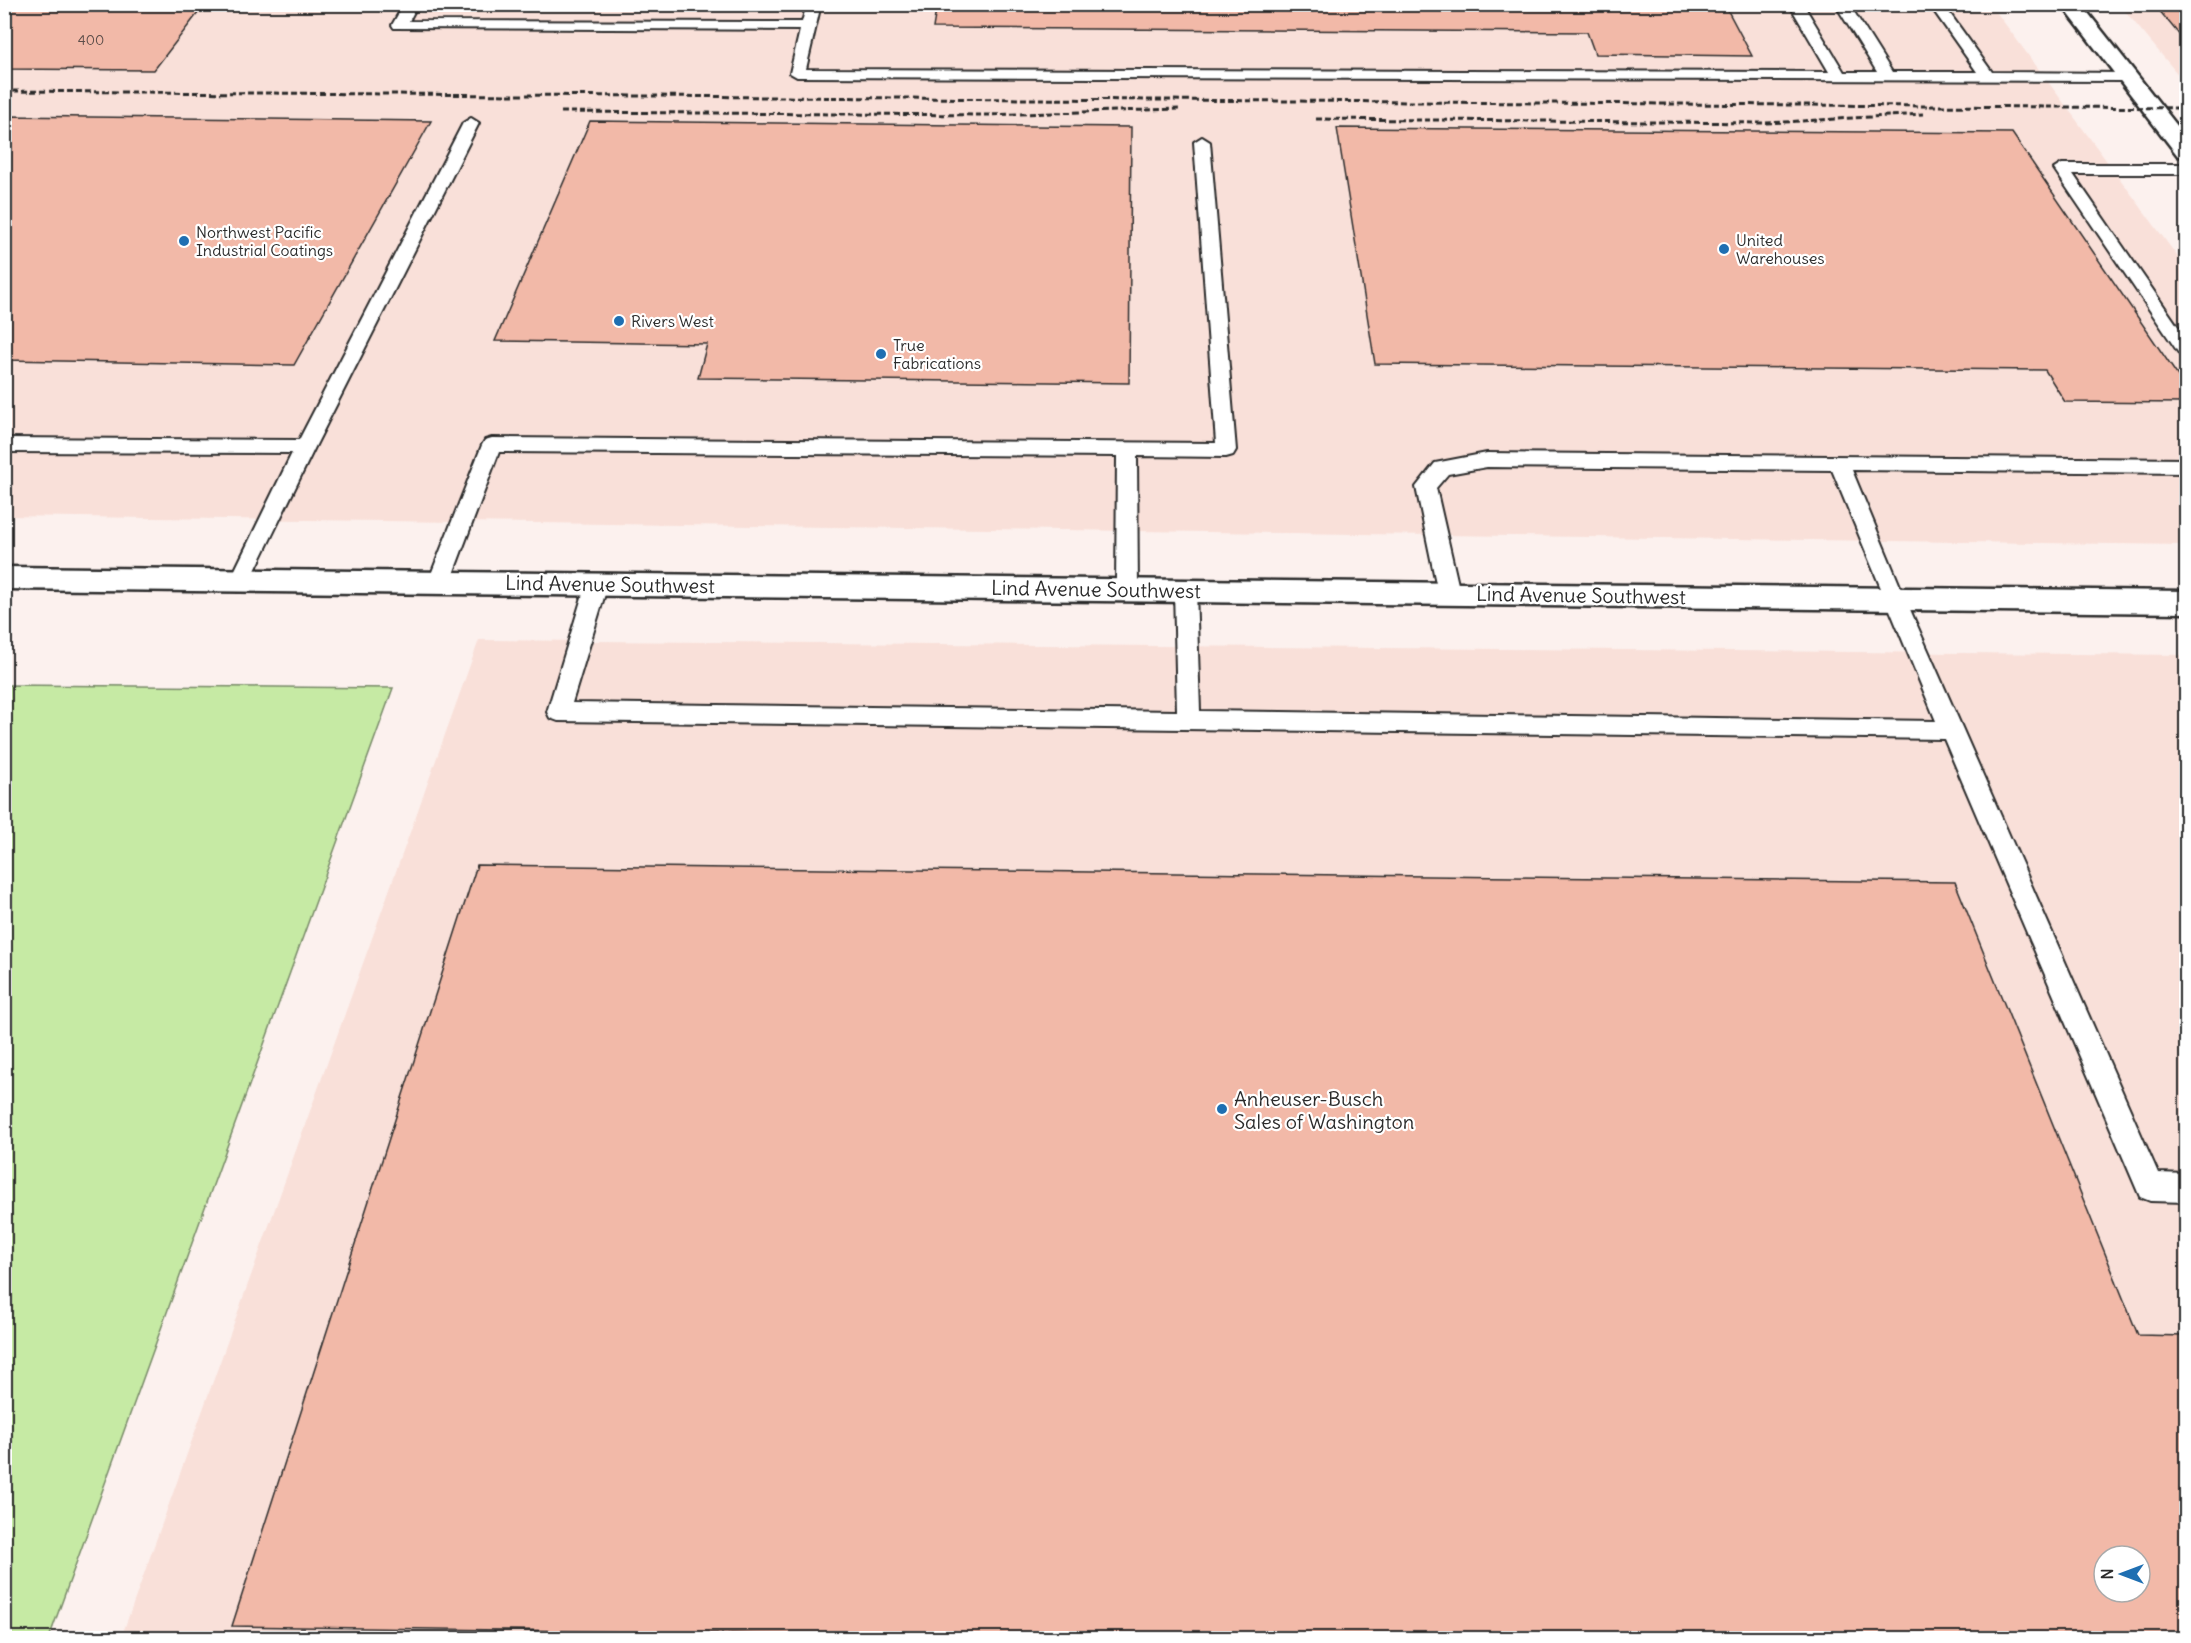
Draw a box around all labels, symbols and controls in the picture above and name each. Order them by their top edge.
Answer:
house number: 400 [78,31,104,49]
place label: Northwest Pacific Industrial Coatings [196,222,333,260]
place label: United Warehouses [1736,230,1825,268]
marker: Northwest Pacific Industrial Coatings [177,234,191,248]
marker: United Warehouses [1717,242,1731,256]
place label: Rivers West [631,311,715,331]
marker: Rivers West [612,314,626,328]
place label: True Fabrications [893,335,981,373]
marker: True Fabrications [874,347,888,361]
street label: Lind Avenue Southwest [505,570,715,598]
street label: Lind Avenue Southwest [991,575,1201,603]
street label: Lind Avenue Southwest [1476,581,1686,609]
place label: Anheuser-Busch Sales of Washington [1234,1086,1414,1134]
marker: Anheuser-Busch Sales of Washington [1215,1102,1229,1116]
north arrow [2092,1544,2152,1604]
text: N [2097,1568,2117,1580]

